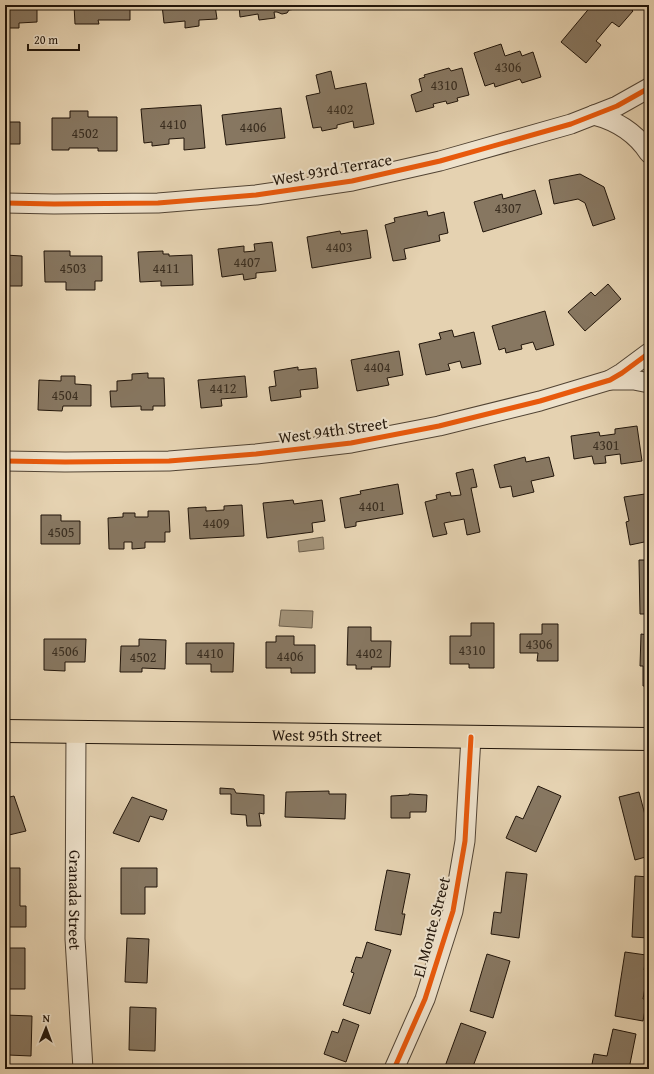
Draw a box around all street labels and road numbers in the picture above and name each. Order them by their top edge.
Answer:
street label: West 93rd Terrace [270,147,394,191]
street label: West 94th Street [277,410,390,450]
street label: West 95th Street [272,722,383,748]
street label: Granada Street [63,850,88,951]
street label: El Monte Street [406,874,456,980]

